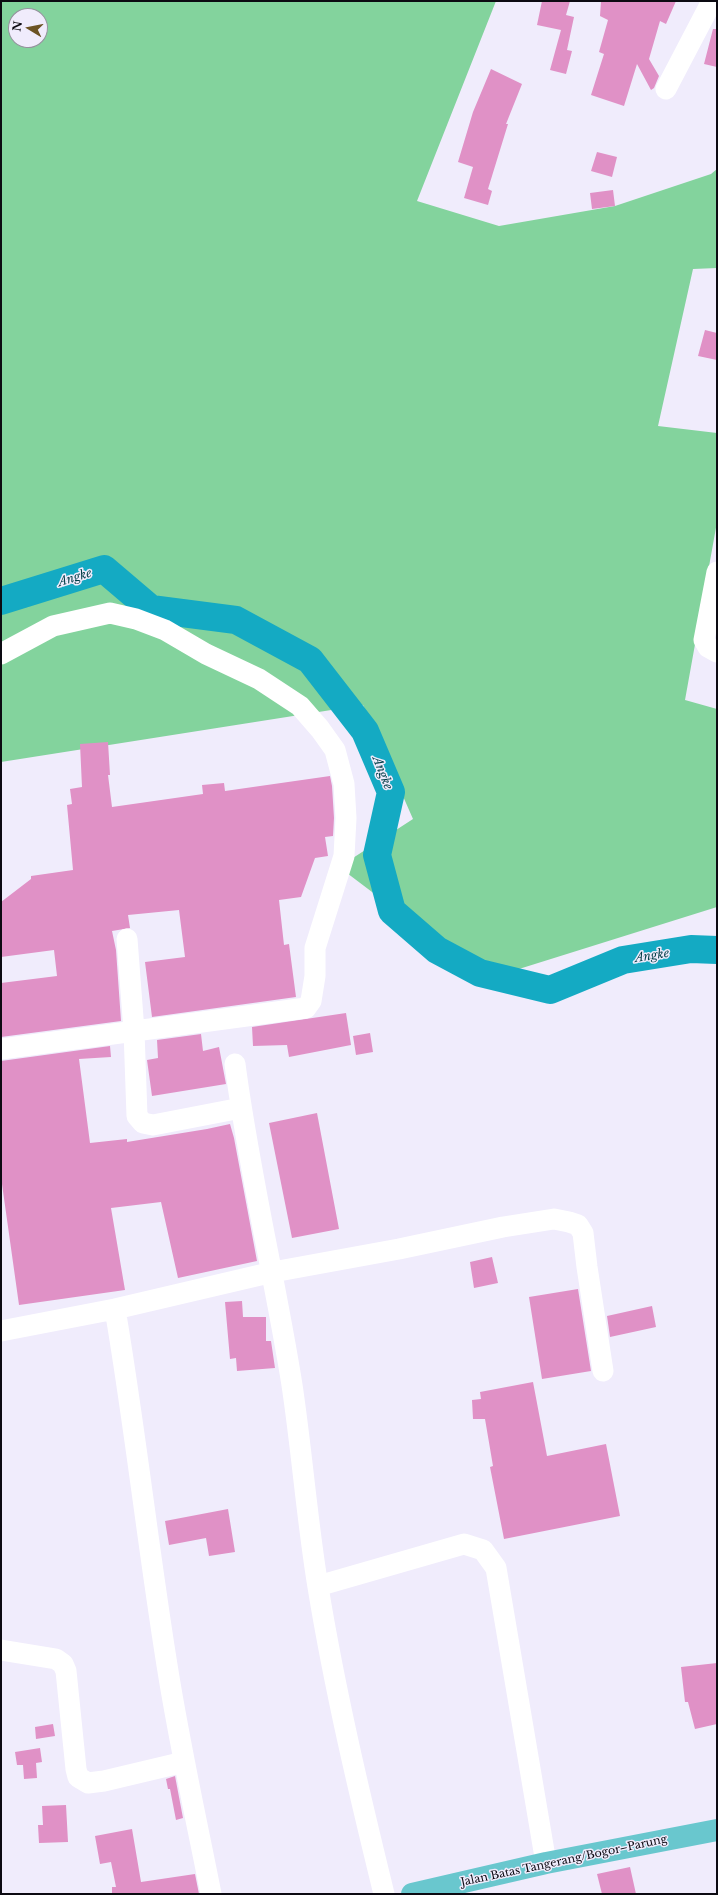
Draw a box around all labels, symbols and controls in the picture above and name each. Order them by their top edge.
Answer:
north arrow [8,8,48,48]
text: N [9,20,25,32]
water label: Angke [56,566,94,590]
water label: Angke [369,754,395,792]
water label: Angke [634,946,670,966]
street label: Jalan Batas Tangerang/Bogor–Parung [460,1833,668,1889]

